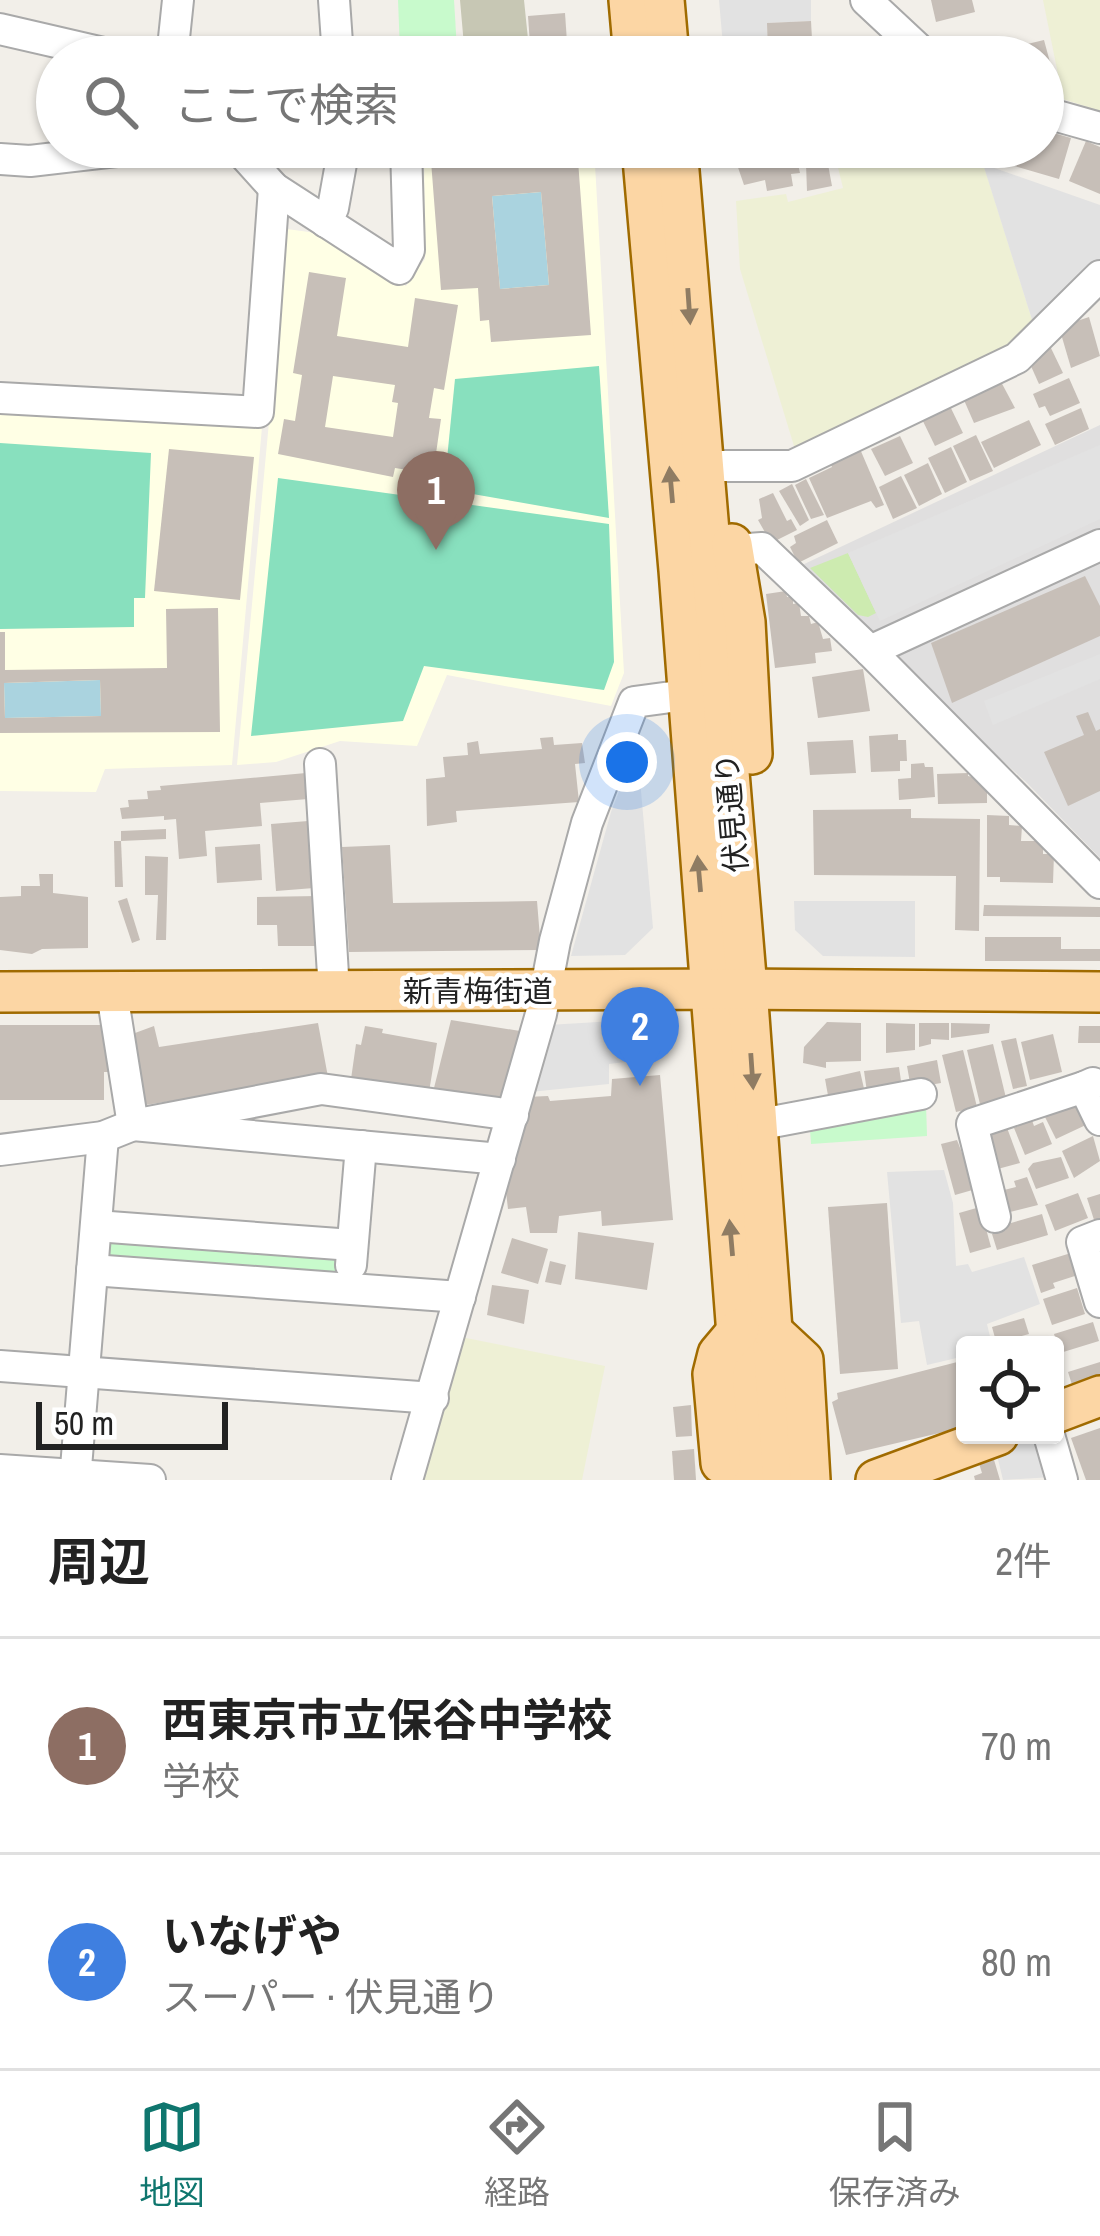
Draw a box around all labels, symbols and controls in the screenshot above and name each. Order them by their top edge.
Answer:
search box [36,36,1064,168]
icon: search [78,69,144,135]
text: ここで検索 [174,74,399,135]
one-way arrow [680,287,699,325]
pin: 1 [397,451,475,550]
one-way arrow [662,465,681,503]
your location [597,732,657,792]
street label: 伏見通り [706,751,756,875]
one-way arrow [689,854,708,892]
street label: 新青梅街道 [403,971,553,1011]
pin: 2 [601,987,679,1086]
one-way arrow [743,1053,762,1090]
one-way arrow [721,1219,740,1256]
map controls [956,1336,1064,1444]
button: locate [956,1336,1064,1444]
scale bar [36,1396,228,1449]
text: 50 m [54,1401,114,1445]
text: 周辺 [48,1527,150,1596]
text: 2件 [995,1535,1052,1587]
text: 西東京市立保谷中学校 [162,1689,612,1750]
text: 1 [78,1720,96,1772]
text: 70 m [981,1720,1052,1772]
text: 学校 [162,1755,240,1807]
text: いなげや [162,1905,342,1966]
text: 2 [78,1936,96,1988]
text: 80 m [981,1936,1052,1988]
text: スーパー · 伏見通り [162,1971,500,2023]
tab: 地図 [139,2094,205,2214]
tab: 経路 [484,2094,550,2214]
tab: 保存済み [829,2094,961,2214]

